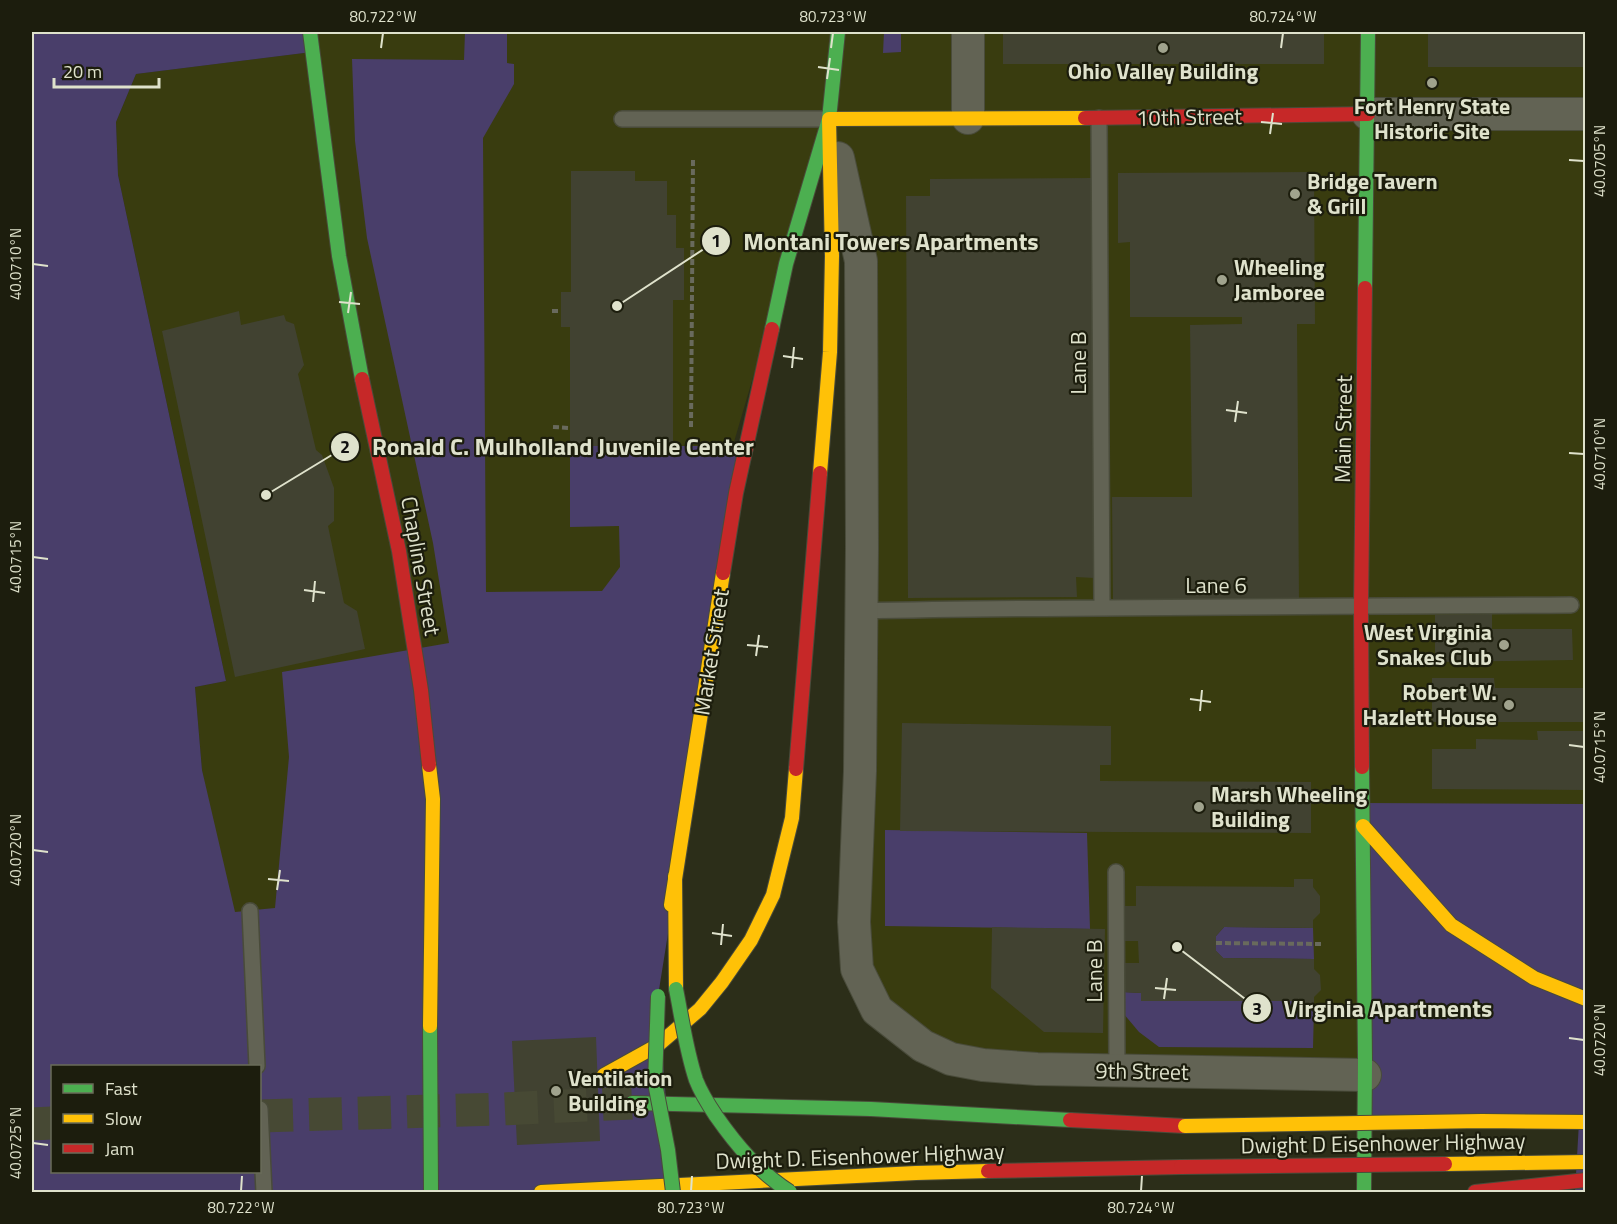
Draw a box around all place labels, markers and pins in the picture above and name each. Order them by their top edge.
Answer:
marker: Ohio Valley Building [1156,41,1170,55]
place label: Ohio Valley Building [1068,54,1258,88]
marker: Fort Henry State Historic Site [1425,76,1439,90]
place label: Fort Henry State Historic Site [1354,89,1510,148]
place label: Bridge Tavern & Grill [1307,164,1438,223]
marker: Bridge Tavern & Grill [1288,187,1302,201]
callout: Montani Towers Apartments [701,220,1050,262]
place label: Wheeling Jamboree [1234,250,1325,309]
marker: Wheeling Jamboree [1215,273,1229,287]
callout: Ronald C. Mulholland Juvenile Center [330,426,766,468]
place label: West Virginia Snakes Club [1364,615,1492,674]
marker: West Virginia Snakes Club [1497,638,1511,652]
place label: Robert W. Hazlett House [1363,675,1497,734]
marker: Robert W. Hazlett House [1502,698,1516,712]
place label: Marsh Wheeling Building [1211,777,1368,836]
marker: Marsh Wheeling Building [1192,800,1206,814]
callout: Virginia Apartments [1242,987,1505,1029]
place label: Ventilation Building [568,1061,672,1120]
marker: Ventilation Building [549,1084,563,1098]

